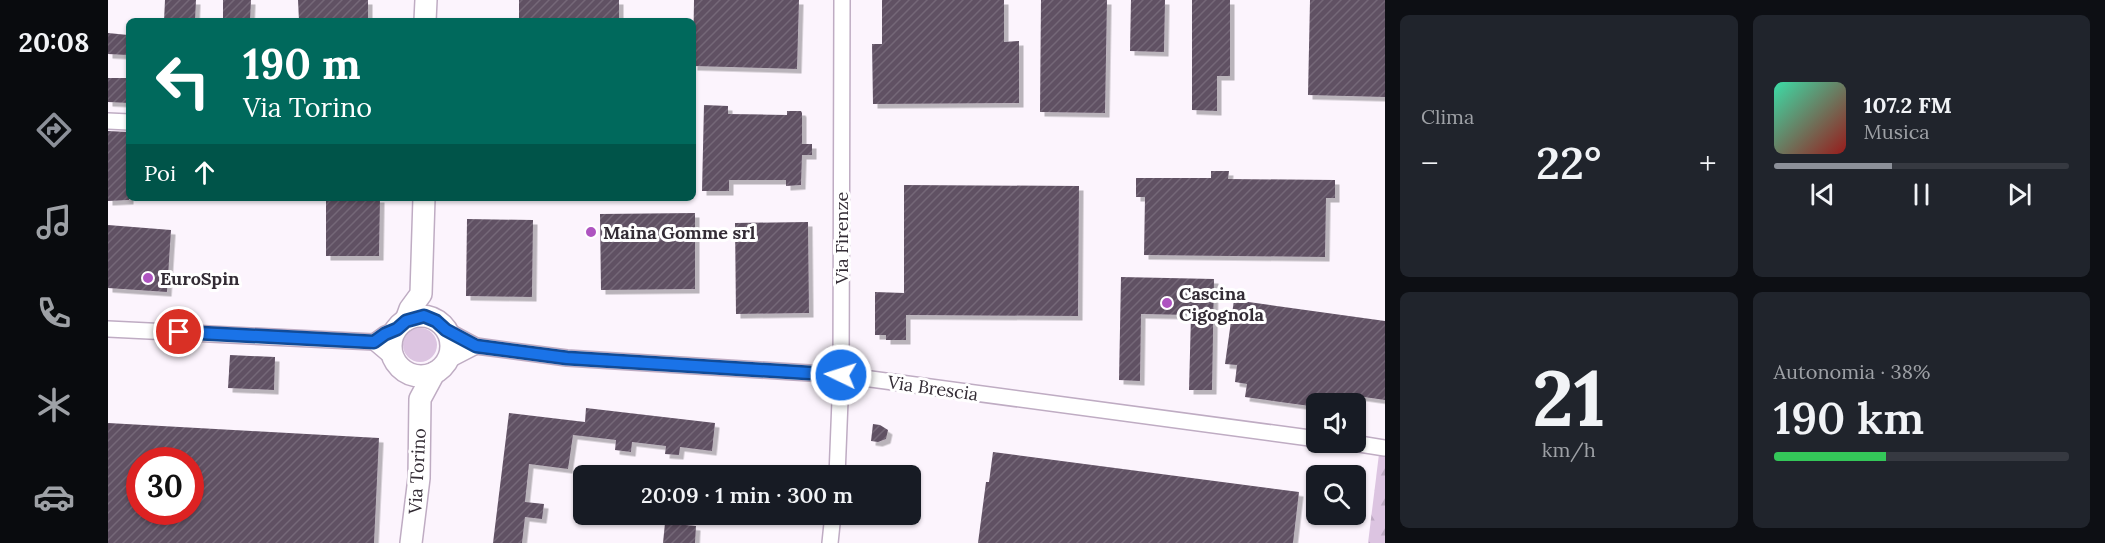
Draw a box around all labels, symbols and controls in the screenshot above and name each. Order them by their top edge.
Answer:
text: 20:08 [19,25,89,59]
text: 190 m [243,37,361,91]
icon: left [144,42,222,120]
text: Via Torino [243,90,372,124]
text: 107.2 FM [1864,91,1952,119]
text: Clima [1421,104,1474,129]
icon: directions [33,109,75,151]
text: Musica [1864,119,1930,144]
text: 22° [1536,134,1602,191]
text: − [1421,142,1439,184]
text: + [1699,142,1717,184]
icon: ahead [188,156,221,189]
text: Poi [144,159,176,187]
icon: previous [1806,178,1839,211]
icon: pause [1905,178,1938,211]
icon: next [2003,178,2036,211]
street label: Via Firenze [830,191,853,285]
icon: music [33,201,75,243]
place label: Maina Gomme srl [603,221,756,244]
marker: Maina Gomme srl [584,225,598,239]
place label: EuroSpin [160,267,240,290]
marker: EuroSpin [141,271,155,285]
place label: Cascina Cigognola [1179,282,1265,326]
icon: phone [33,292,75,334]
marker: Cascina Cigognola [1160,296,1174,310]
pin [153,306,204,357]
icon: arrive [162,315,195,348]
position arrow [809,343,873,407]
text: 21 [1532,348,1605,447]
text: Autonomia · 38% [1774,359,1930,384]
street label: Via Brescia [885,370,980,406]
icon: climate [33,384,75,426]
text: 190 km [1774,389,1924,446]
map controls [1306,393,1366,525]
button: sound [1306,393,1366,453]
street label: Via Torino [403,427,431,516]
text: km/h [1542,437,1596,462]
speed limit sign: 30 [126,447,204,525]
button: search [1306,465,1366,525]
icon: car [33,476,75,518]
text: 20:09 · 1 min · 300 m [641,481,853,509]

